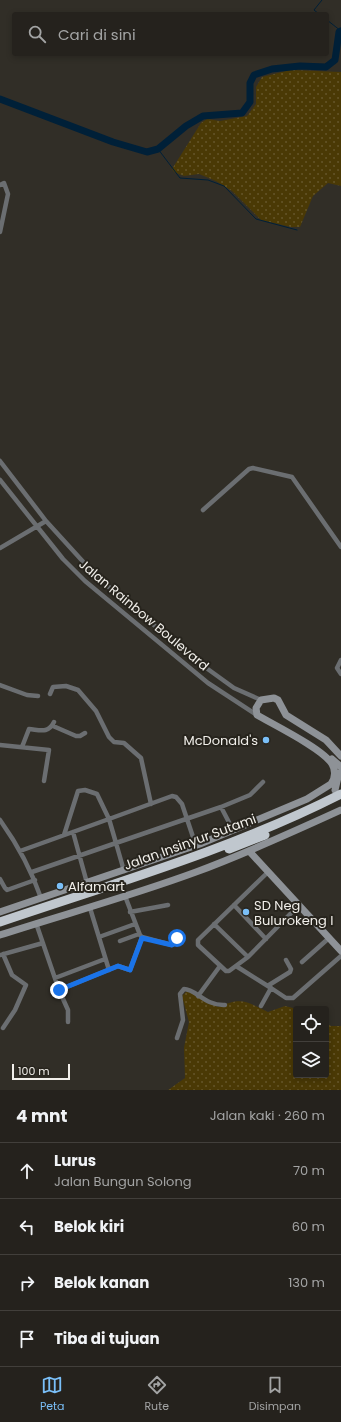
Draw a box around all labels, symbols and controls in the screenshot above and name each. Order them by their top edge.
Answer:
search box [12,12,329,56]
icon: search [26,23,48,45]
text: Cari di sini [58,24,136,45]
street label: Jalan Rainbow Boulevard [75,555,213,675]
place label: McDonald's [183,731,258,750]
marker: McDonald's [261,735,271,745]
street label: Jalan Insinyur Sutami [121,809,259,875]
place label: Alfamart [68,877,125,896]
marker: Alfamart [55,881,65,891]
place label: SD Neg Bulurokeng I [254,896,334,930]
marker: SD Neg Bulurokeng I [241,907,251,917]
route start [168,929,186,947]
route end [50,981,68,999]
map controls [293,1006,329,1078]
button: locate [293,1006,329,1042]
button: layers [293,1042,329,1078]
scale bar [12,1062,70,1081]
text: 100 m [18,1063,50,1079]
text: 4 mnt [16,1104,67,1128]
text: Jalan kaki · 260 m [210,1106,325,1125]
text: Lurus [54,1150,96,1171]
icon: ahead [16,1160,38,1182]
text: 70 m [293,1161,325,1180]
text: Jalan Bungun Solong [54,1172,192,1191]
icon: left [16,1216,38,1238]
text: Belok kiri [54,1216,124,1237]
text: 60 m [292,1217,325,1236]
icon: right [16,1272,38,1294]
text: Belok kanan [54,1272,149,1293]
text: 130 m [288,1273,325,1292]
icon: arrive [16,1328,38,1350]
text: Tiba di tujuan [54,1328,160,1349]
tab: Peta [40,1374,65,1415]
tab: Rute [144,1374,169,1415]
tab: Disimpan [249,1374,301,1415]

